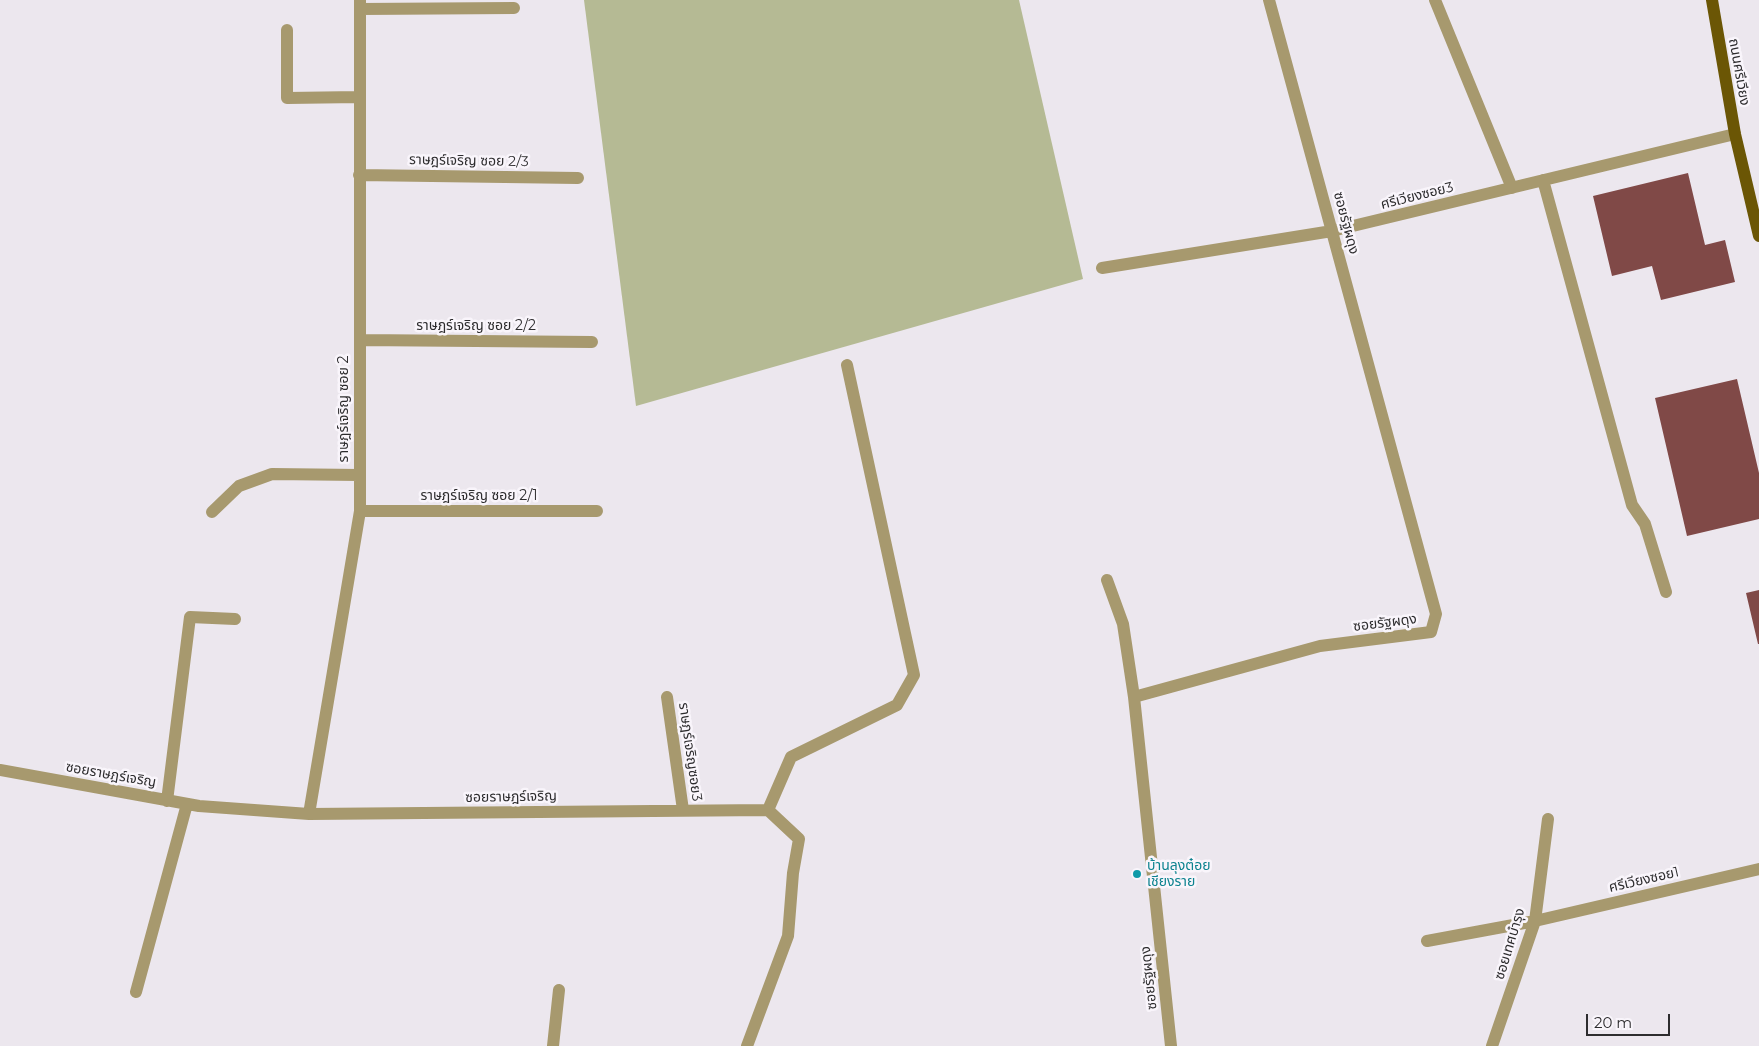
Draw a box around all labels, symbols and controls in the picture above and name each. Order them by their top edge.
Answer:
street label: ถนนศรีเวียง [1725,37,1753,107]
street label: ราษฎร์เจริญ ซอย 2/3 [409,152,529,170]
street label: ศรีเวียงซอย3 [1379,179,1455,213]
street label: ซอยรัฐผดุง [1330,190,1362,256]
street label: ราษฎร์เจริญ ซอย 2/2 [416,318,536,334]
street label: ราษฎร์เจริญ ซอย 2 [336,356,352,462]
street label: ราษฎร์เจริญ ซอย 2/1 [420,488,538,504]
street label: ซอยรัฐผดุง [1352,611,1418,635]
street label: ราษฎร์เจริญซอย3 [675,702,705,802]
street label: ซอยราษฎร์เจริญ [64,759,158,791]
street label: ซอยราษฎร์เจริญ [465,788,557,806]
place label: บ้านลุงต๋อย เชียงราย [1147,858,1210,890]
street label: ศรีเวียงซอย1 [1607,864,1681,896]
marker: บ้านลุงต๋อย เชียงราย [1131,868,1143,880]
street label: ซอยเทศบำรุง [1491,906,1529,982]
street label: ซอยรัฐผดุง [1137,945,1161,1011]
scale bar [1589,1004,1673,1036]
text: 20 m [1594,1013,1632,1032]

